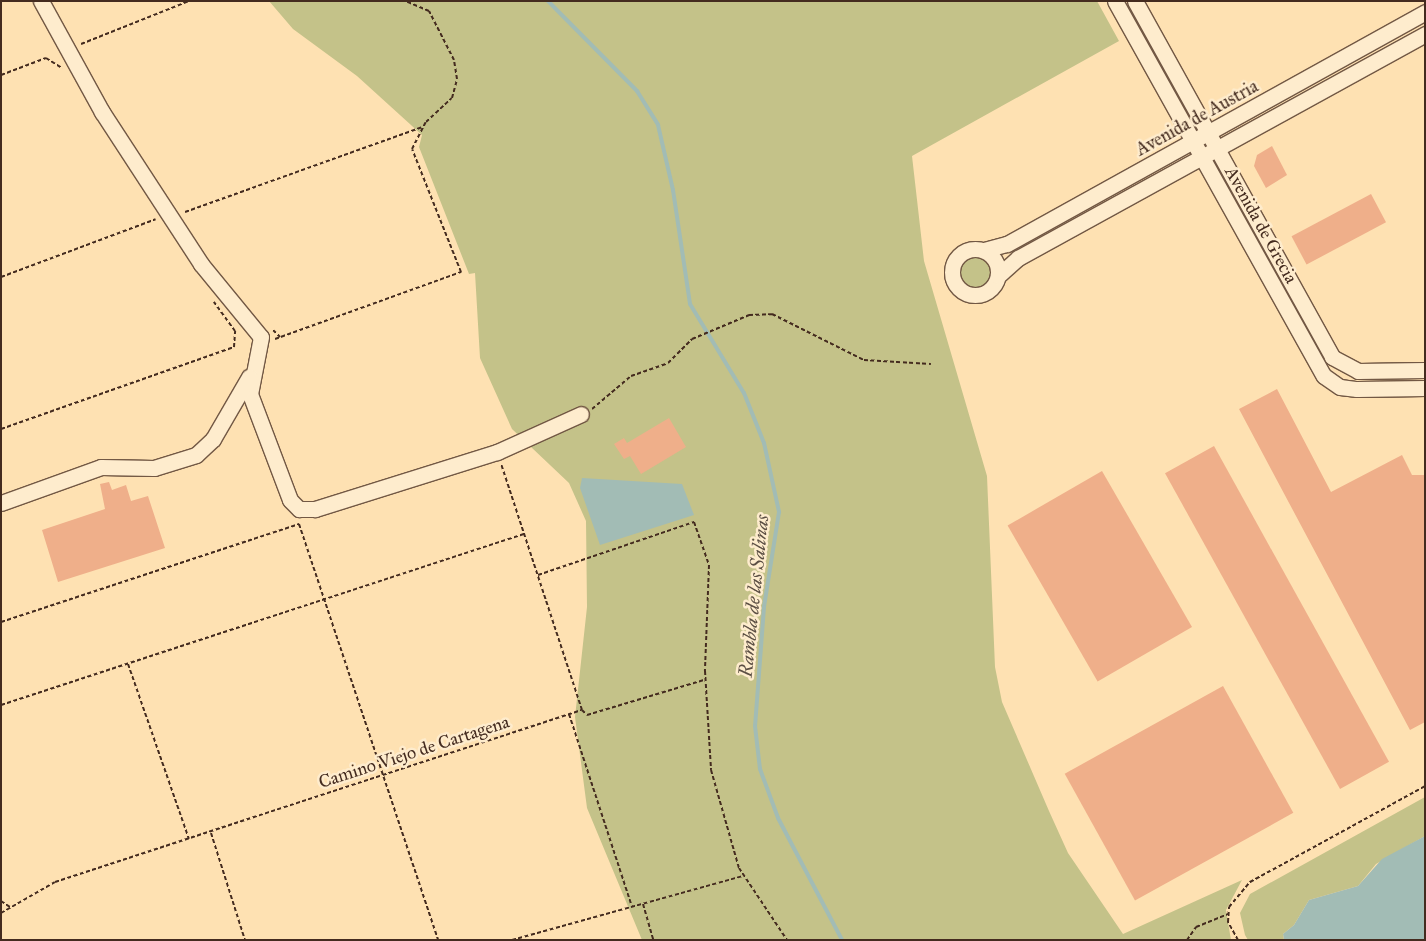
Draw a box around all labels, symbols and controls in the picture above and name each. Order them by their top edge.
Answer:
street label: Avenida de Austria [1132,75,1262,161]
street label: Avenida de Grecia [1220,163,1302,287]
water label: Rambla de las Salinas [734,514,774,678]
street label: Camino Viejo de Cartagena [316,711,512,793]

